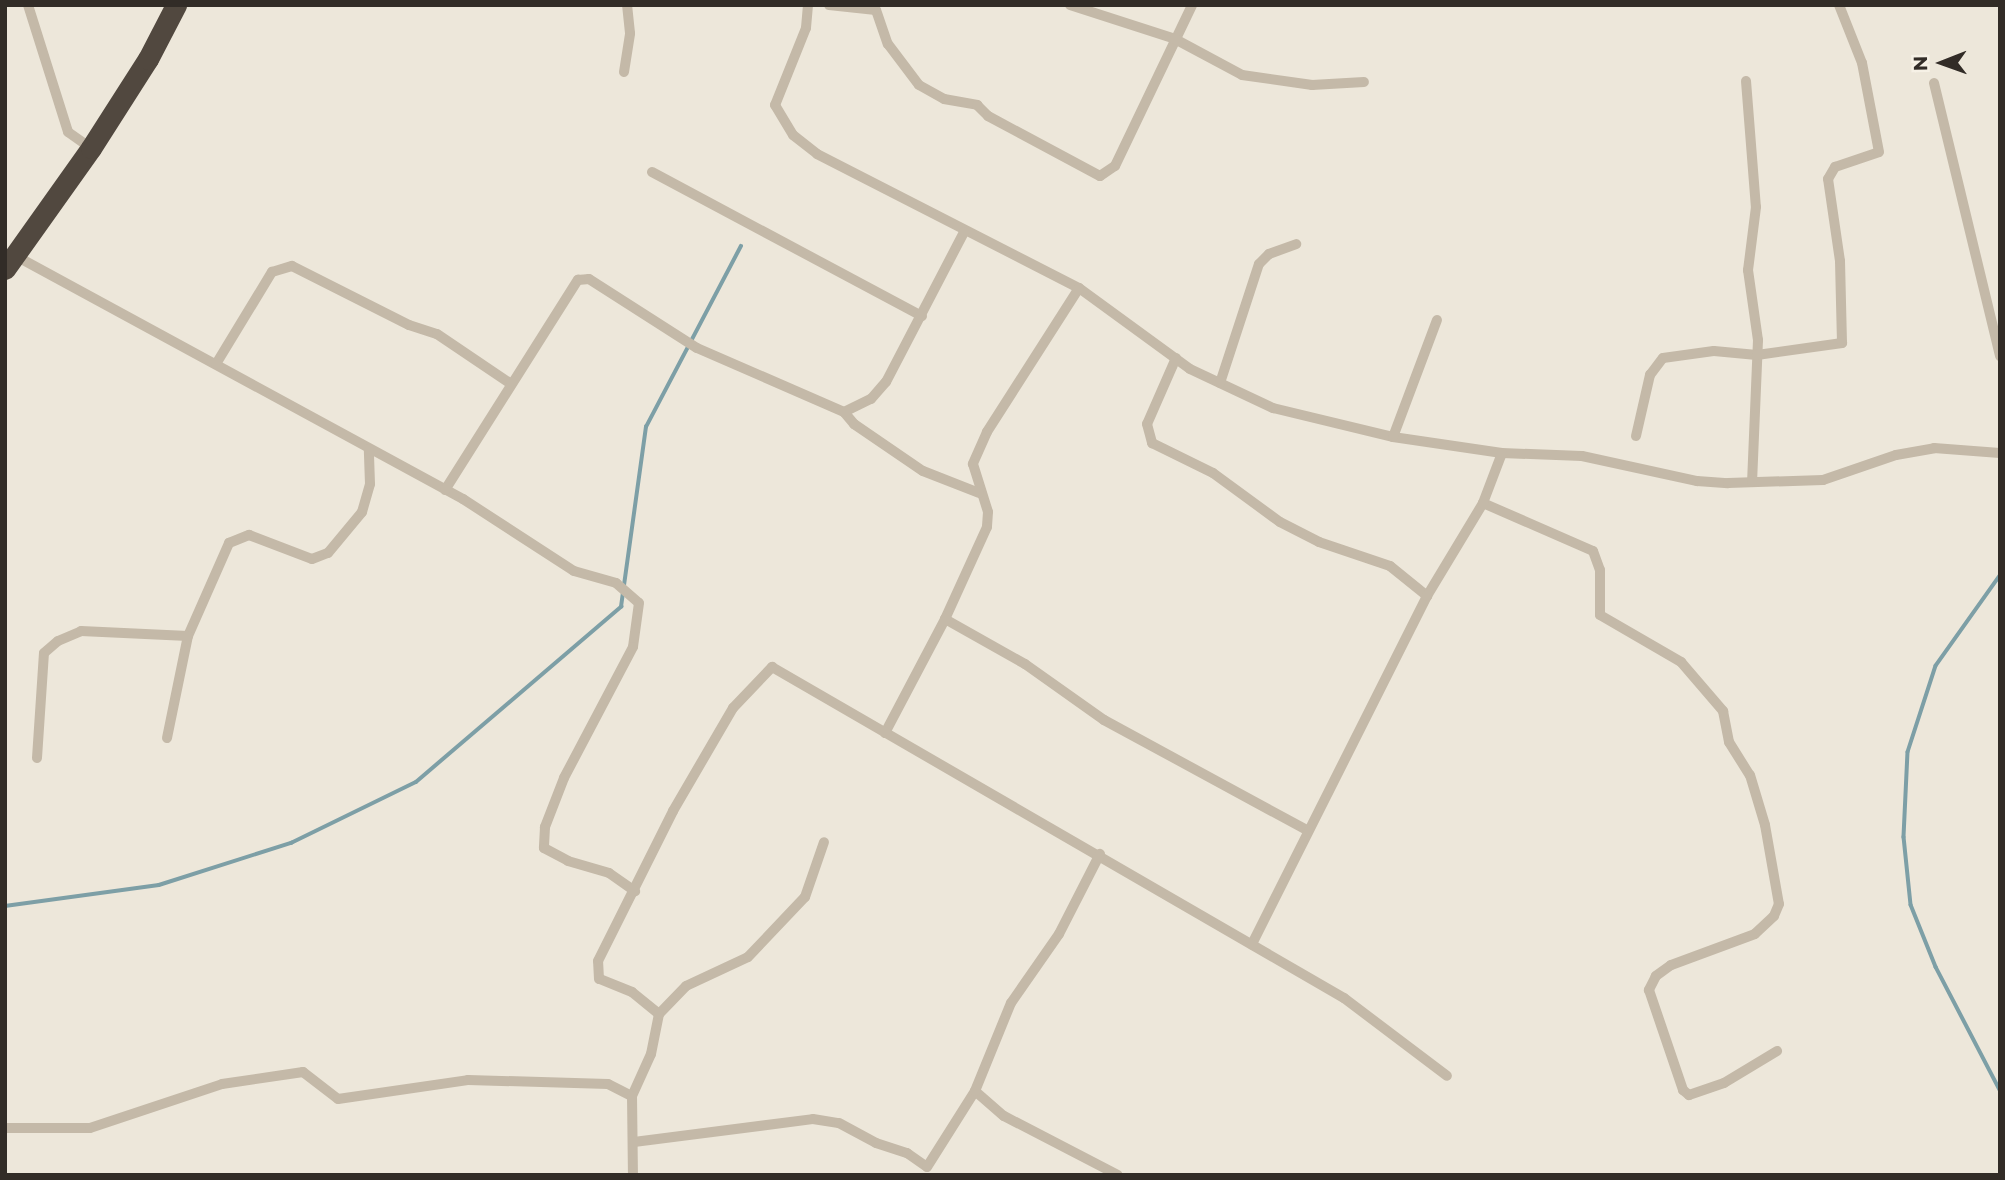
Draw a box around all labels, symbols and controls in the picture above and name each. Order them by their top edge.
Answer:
north arrow [1907,28,1977,98]
text: N [1909,56,1932,71]

